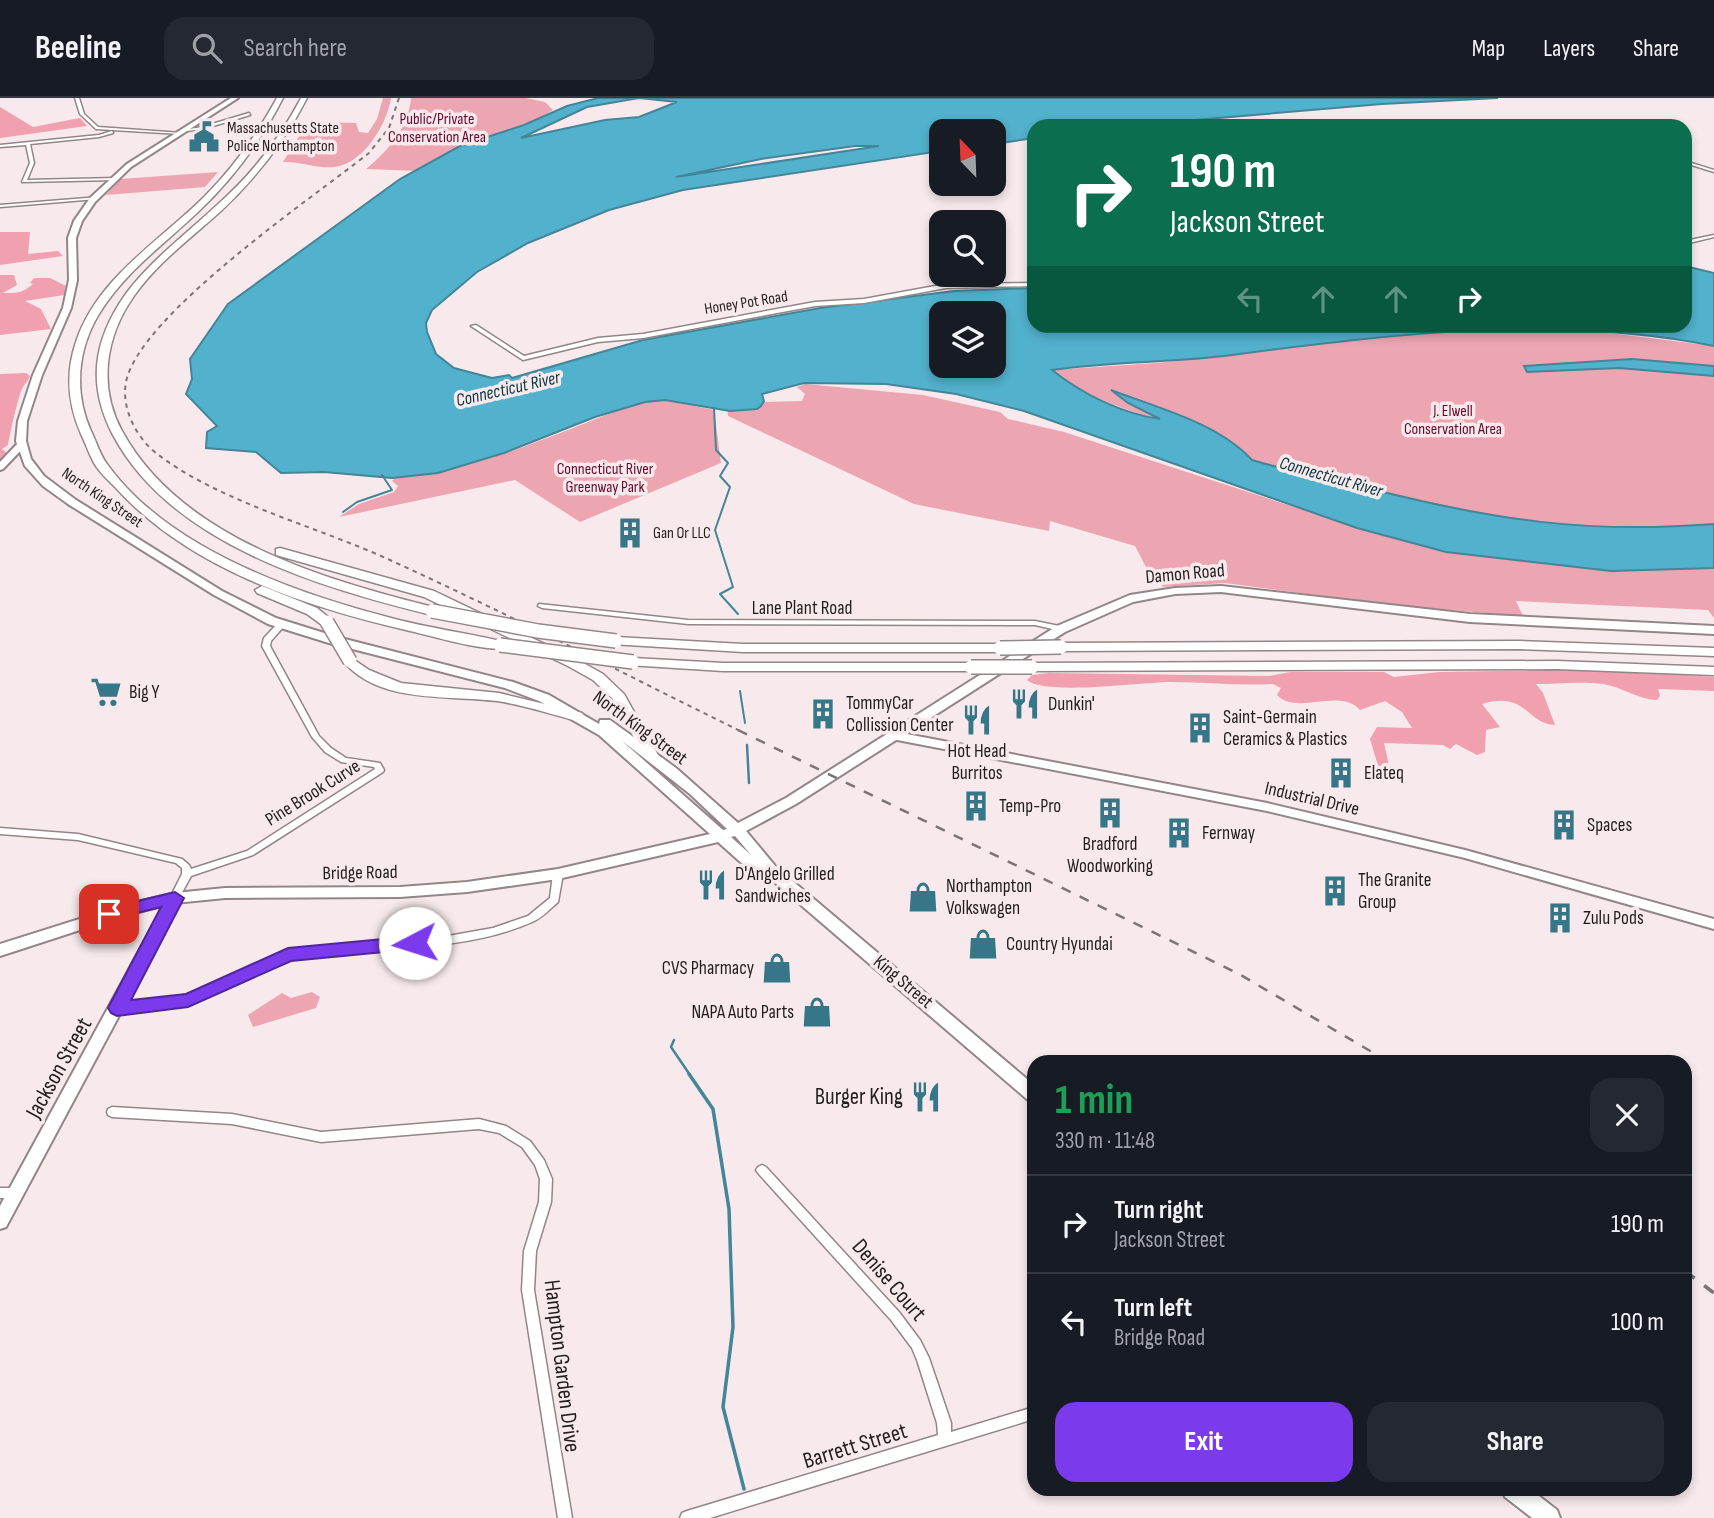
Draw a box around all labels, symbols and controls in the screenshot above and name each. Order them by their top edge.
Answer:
search box [164,17,654,80]
text: Beeline [35,28,122,68]
icon: search [188,29,226,67]
text: Search here [244,33,347,64]
text: Map [1472,34,1505,63]
text: Layers [1543,34,1595,63]
text: Share [1633,34,1679,63]
park label: Public/Private Conservation Area [388,110,486,147]
place label: Massachusetts State Police Northampton [227,119,339,156]
north arrow [929,119,1006,196]
map controls [929,119,1006,378]
public building icon: Massachusetts State Police Northampton [187,120,221,154]
text: 190 m [1170,143,1276,202]
icon: right [1055,147,1146,238]
text: Jackson Street [1170,203,1325,242]
button: search [929,210,1006,287]
icon: left [1231,280,1269,318]
icon: ahead [1304,280,1342,318]
icon: ahead [1377,280,1415,318]
icon: right [1450,280,1488,318]
street label: Honey Pot Road [703,287,789,319]
button: layers [929,301,1006,378]
water label: Connecticut River [454,367,563,411]
park label: J. Elwell Conservation Area [1404,402,1502,439]
water label: Connecticut River [1277,452,1386,502]
park label: Connecticut River Greenway Park [557,460,654,497]
street label: North King Street [58,464,146,532]
building icon: Gan Or LLC [613,516,647,550]
place label: Gan Or LLC [653,524,711,543]
street label: Damon Road [1144,559,1226,589]
street label: Lane Plant Road [752,597,852,620]
supermarket icon: Big Y [89,675,123,709]
place label: Big Y [129,681,160,704]
street label: North King Street [588,686,692,770]
restaurant icon: Dunkin' [1008,687,1042,721]
place label: TommyCar Collission Center [846,692,954,737]
place label: Dunkin' [1048,693,1095,716]
building icon: TommyCar Collission Center [806,697,840,731]
restaurant icon: Hot Head Burritos [960,703,994,737]
place label: Saint-Germain Ceramics & Plastics [1223,706,1348,751]
building icon: Saint-Germain Ceramics & Plastics [1183,711,1217,745]
place label: Hot Head Burritos [948,740,1006,785]
street label: Pine Brook Curve [261,755,365,831]
building icon: Elateq [1324,756,1358,790]
place label: Elateq [1364,762,1404,785]
street label: Industrial Drive [1262,777,1362,821]
building icon: Temp-Pro [959,789,993,823]
place label: Temp-Pro [999,795,1061,818]
building icon: Bradford Woodworking [1093,796,1127,830]
building icon: Spaces [1547,808,1581,842]
place label: Spaces [1587,814,1632,837]
building icon: Fernway [1162,816,1196,850]
place label: Fernway [1202,822,1256,845]
place label: Bradford Woodworking [1067,833,1153,878]
street label: Bridge Road [322,861,398,885]
place label: D'Angelo Grilled Sandwiches [735,863,835,908]
restaurant icon: D'Angelo Grilled Sandwiches [695,868,729,902]
place label: The Granite Group [1358,869,1431,914]
building icon: The Granite Group [1318,874,1352,908]
place label: Northampton Volkswagen [946,875,1032,920]
shop icon: Northampton Volkswagen [906,880,940,914]
pin [79,884,139,944]
icon: arrive [90,895,128,933]
building icon: Zulu Pods [1543,901,1577,935]
position arrow [378,906,452,980]
place label: Zulu Pods [1583,907,1644,930]
shop icon: Country Hyundai [966,927,1000,961]
place label: Country Hyundai [1006,933,1113,956]
street label: King Street [868,950,938,1014]
shop icon: CVS Pharmacy [760,951,794,985]
place label: CVS Pharmacy [662,957,755,980]
shop icon: NAPA Auto Parts [800,995,834,1029]
place label: NAPA Auto Parts [692,1001,794,1024]
street label: Jackson Street [19,1013,98,1124]
text: 1 min [1055,1075,1133,1126]
button: close [1590,1078,1664,1152]
restaurant icon: Burger King [909,1080,943,1114]
place label: Burger King [815,1083,903,1111]
text: 330 m · 11:48 [1055,1127,1155,1155]
text: Turn right [1114,1195,1203,1226]
icon: right [1055,1205,1093,1243]
text: 190 m [1611,1209,1664,1240]
text: Jackson Street [1114,1226,1225,1254]
street label: Denise Court [846,1233,932,1327]
street label: Hampton Garden Drive [538,1278,586,1454]
text: Turn left [1114,1293,1192,1324]
icon: left [1055,1303,1093,1341]
text: 100 m [1611,1307,1664,1338]
text: Bridge Road [1114,1324,1205,1352]
button: Exit [1055,1402,1353,1482]
button: Share [1367,1402,1664,1482]
street label: Barrett Street [800,1417,910,1475]

